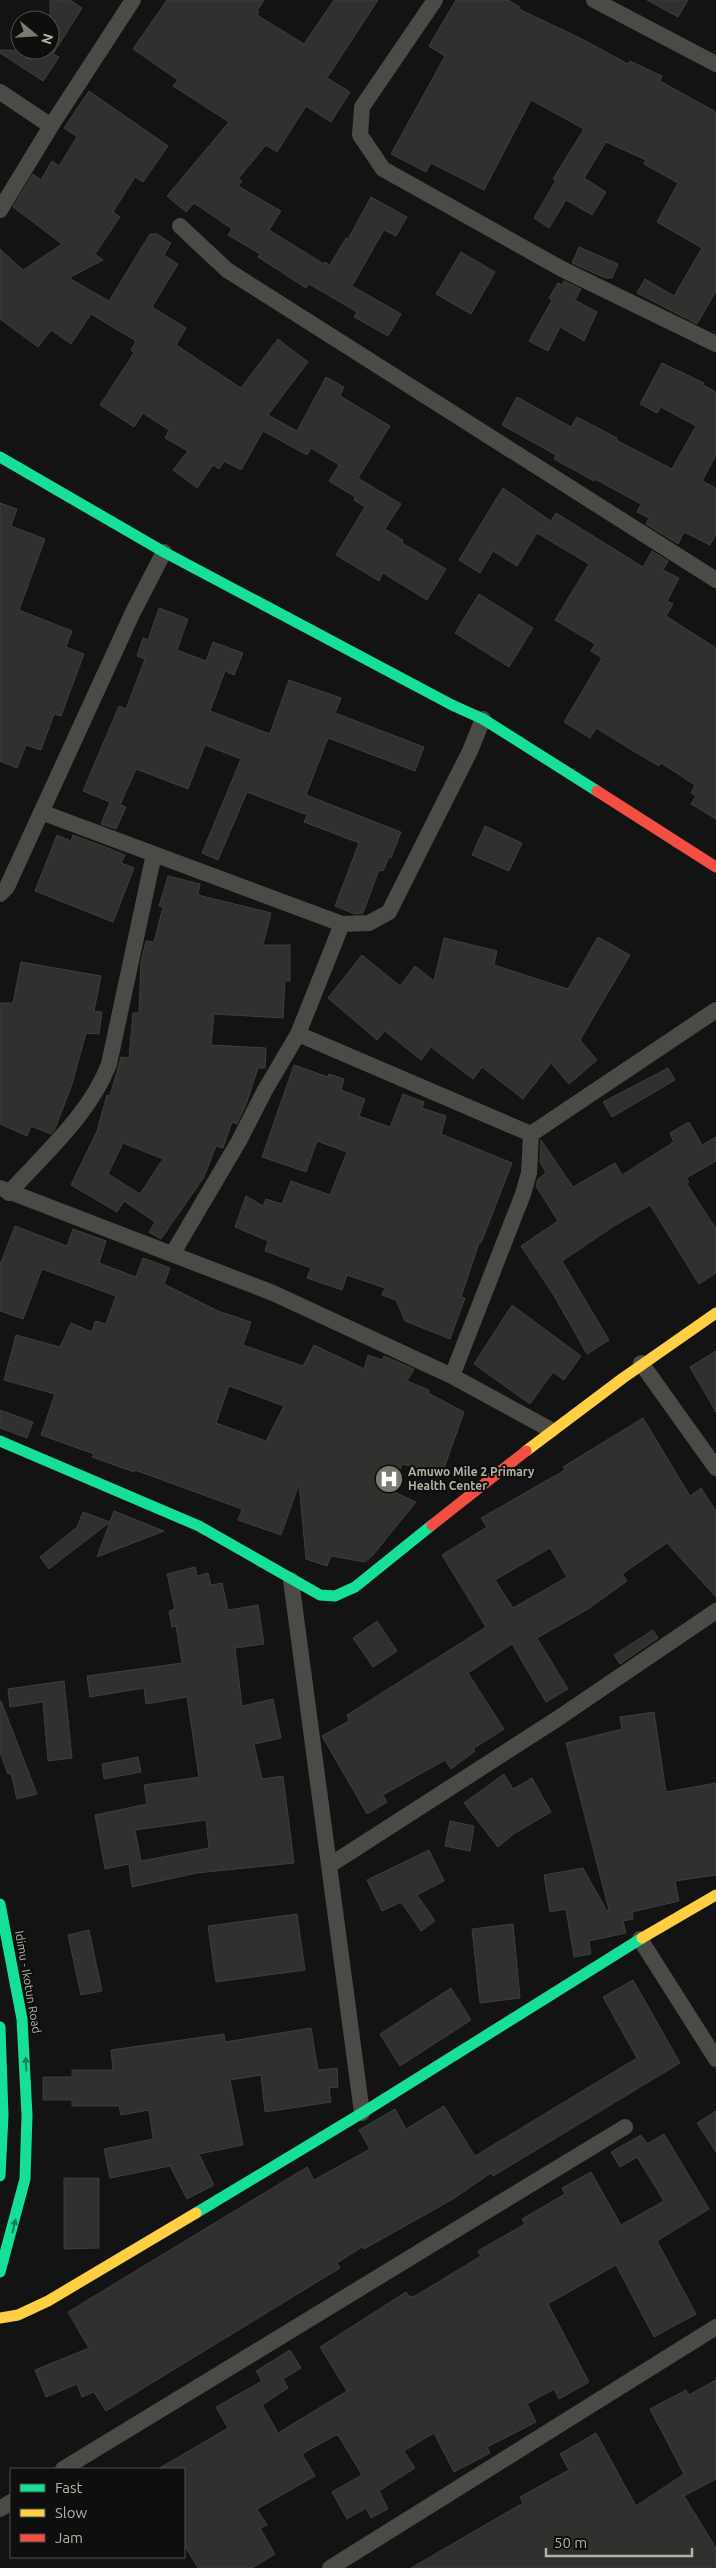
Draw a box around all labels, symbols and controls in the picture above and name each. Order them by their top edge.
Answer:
north arrow [10,10,60,60]
text: N [38,32,57,46]
hospital icon: Amuwo Mile 2 Primary Health Center [374,1464,404,1494]
place label: Amuwo Mile 2 Primary Health Center [408,1465,535,1492]
street label: Idimu - Ikotun Road [13,1930,44,2034]
one-way arrow [21,2056,29,2072]
one-way arrow [10,2218,18,2233]
legend [10,2468,185,2558]
text: Fast [55,2479,83,2496]
text: Slow [55,2504,88,2521]
scale bar [546,2526,692,2558]
text: Jam [55,2529,83,2546]
text: 50 m [554,2534,587,2551]

